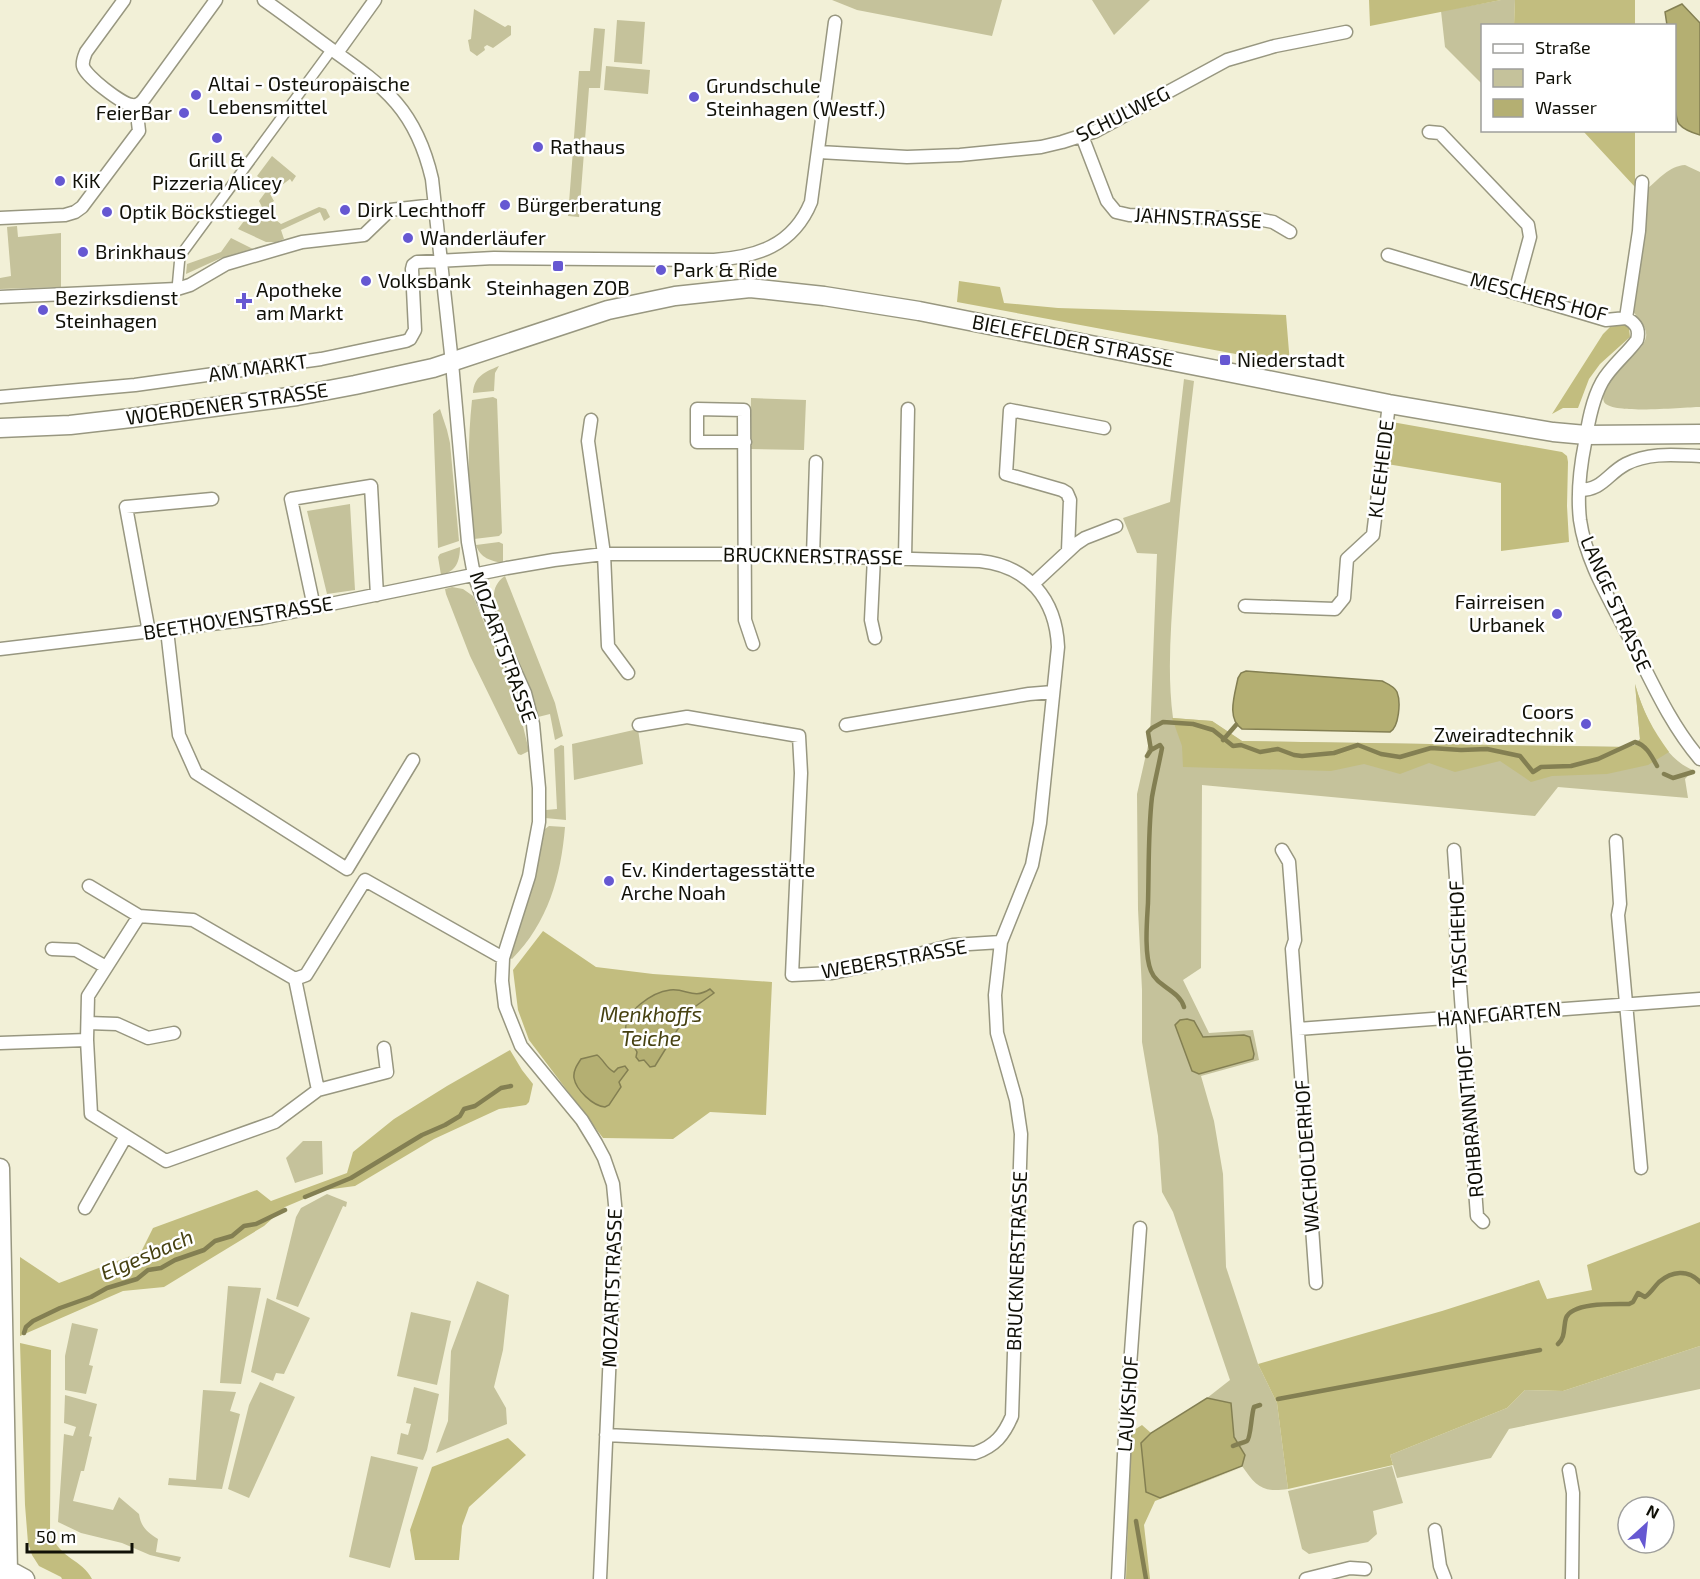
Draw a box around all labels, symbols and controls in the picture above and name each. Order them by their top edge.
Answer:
legend [1481,24,1676,132]
text: Straße [1535,36,1591,58]
text: Park [1535,66,1572,88]
place label: Altai - Osteuropäische Lebensmittel [208,71,410,118]
place label: Grundschule Steinhagen (Westf.) [706,73,886,120]
street label: SCHULWEG [1072,80,1173,146]
marker: Altai - Osteuropäische Lebensmittel [189,88,203,102]
marker: Grundschule Steinhagen (Westf.) [687,90,701,104]
text: Wasser [1535,96,1597,118]
place label: FeierBar [96,100,172,124]
marker: FeierBar [177,106,191,120]
marker: Grill & Pizzeria Alicey [210,131,224,145]
place label: Rathaus [550,134,625,158]
marker: Rathaus [531,140,545,154]
place label: Grill & Pizzeria Alicey [152,147,282,194]
place label: KiK [72,168,101,192]
marker: KiK [53,174,67,188]
place label: Bürgerberatung [517,192,662,216]
place label: Dirk Lechthoff [357,197,486,221]
marker: Bürgerberatung [498,198,512,212]
place label: Optik Böckstiegel [119,199,276,223]
street label: JAHNSTRASSE [1134,202,1263,232]
marker: Dirk Lechthoff [338,203,352,217]
marker: Optik Böckstiegel [100,205,114,219]
place label: Wanderläufer [420,225,546,249]
marker: Wanderläufer [401,231,415,245]
place label: Brinkhaus [95,239,186,263]
marker: Brinkhaus [76,245,90,259]
place label: Park & Ride [673,257,778,281]
marker: Steinhagen ZOB [551,259,565,273]
marker: Park & Ride [654,263,668,277]
street label: MESCHERS HOF [1468,266,1611,326]
place label: Volksbank [378,268,471,292]
marker: Volksbank [359,274,373,288]
place label: Steinhagen ZOB [486,275,630,299]
place label: Apotheke am Markt [256,277,344,324]
place label: Bezirksdienst Steinhagen [55,285,179,332]
marker: Apotheke am Markt [237,294,251,308]
marker: Bezirksdienst Steinhagen [36,303,50,317]
street label: BIELEFELDER STRASSE [970,309,1176,371]
place label: Niederstadt [1237,347,1345,371]
street label: AM MARKT [207,348,310,386]
marker: Niederstadt [1218,353,1232,367]
street label: WOERDENER STRASSE [124,377,329,429]
street label: KLEEHEIDE [1362,418,1398,519]
street label: LANGE STRASSE [1576,532,1658,675]
street label: BRUCKNERSTRASSE [723,541,903,569]
street label: MOZARTSTRASSE [465,568,543,726]
place label: Fairreisen Urbanek [1455,589,1545,636]
street label: BEETHOVENSTRASSE [141,590,334,644]
marker: Fairreisen Urbanek [1550,607,1564,621]
place label: Coors Zweiradtechnik [1434,699,1574,746]
marker: Coors Zweiradtechnik [1579,717,1593,731]
place label: Ev. Kindertagesstätte Arche Noah [621,857,815,904]
marker: Ev. Kindertagesstätte Arche Noah [602,874,616,888]
street label: TASCHEHOF [1443,880,1471,988]
street label: WEBERSTRASSE [819,933,968,983]
street label: HANFGARTEN [1436,996,1562,1030]
water label: Menkhoffs Teiche [600,1001,702,1050]
street label: ROHBRANNTHOF [1450,1043,1488,1199]
street label: WACHOLDERHOF [1289,1078,1323,1234]
street label: BRUCKNERSTRASSE [1001,1170,1031,1351]
street label: MOZARTSTRASSE [596,1208,626,1368]
water label: Elgesbach [96,1223,197,1284]
street label: LAUKSHOF [1112,1355,1142,1453]
north arrow [1616,1495,1676,1555]
text: N [1644,1500,1663,1522]
scale bar [27,1516,132,1554]
text: 50 m [36,1525,76,1547]

